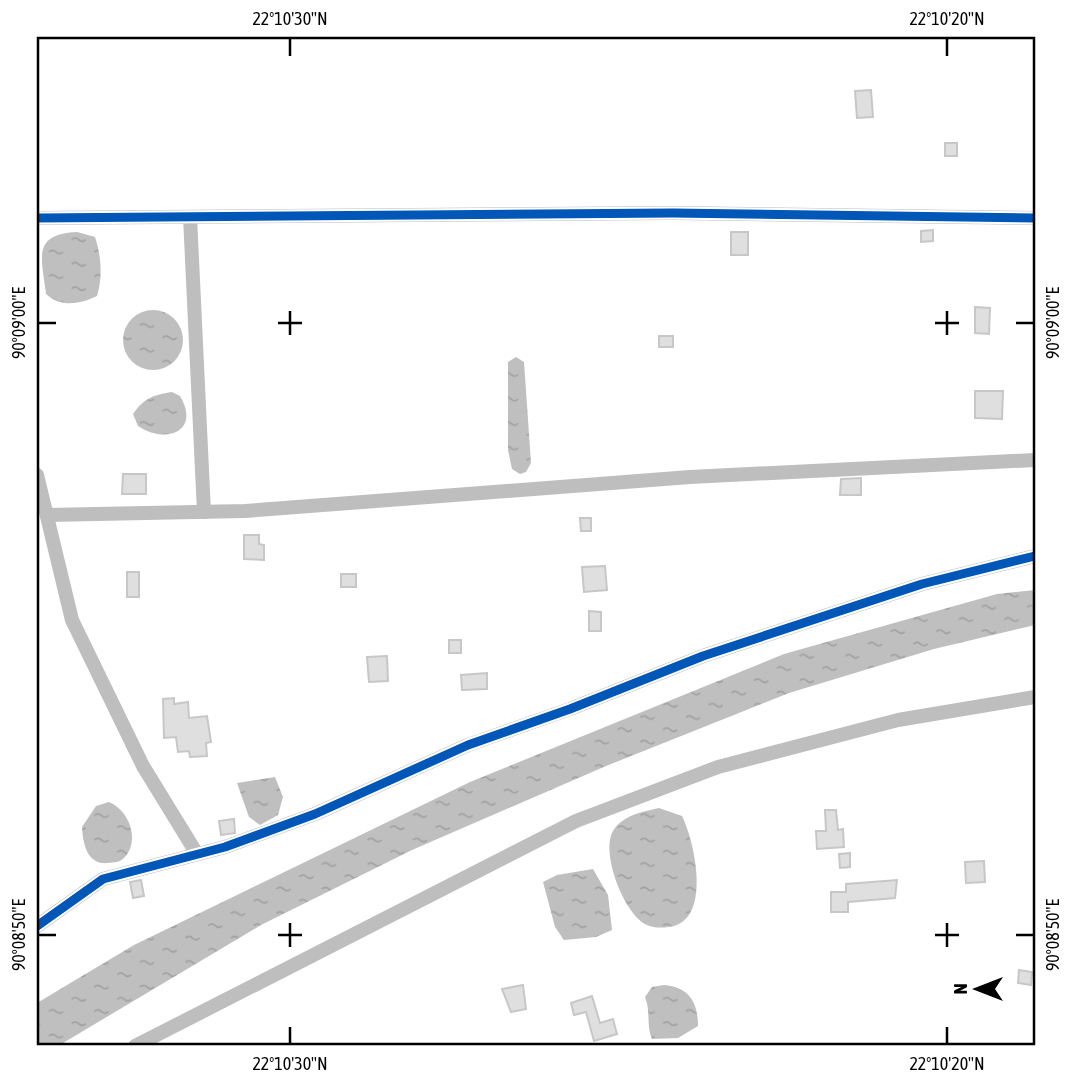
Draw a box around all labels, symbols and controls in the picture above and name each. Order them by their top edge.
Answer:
text: 22°10'30"N [252,8,328,29]
text: 22°10'20"N [909,8,985,29]
text: 90°09'00"E [8,287,29,359]
text: 90°09'00"E [1042,287,1063,359]
text: 90°08'50"E [8,899,29,971]
text: 90°08'50"E [1042,899,1063,971]
north arrow [942,954,1012,1024]
text: N [949,983,971,995]
text: 22°10'30"N [252,1053,328,1074]
text: 22°10'20"N [909,1053,985,1074]

